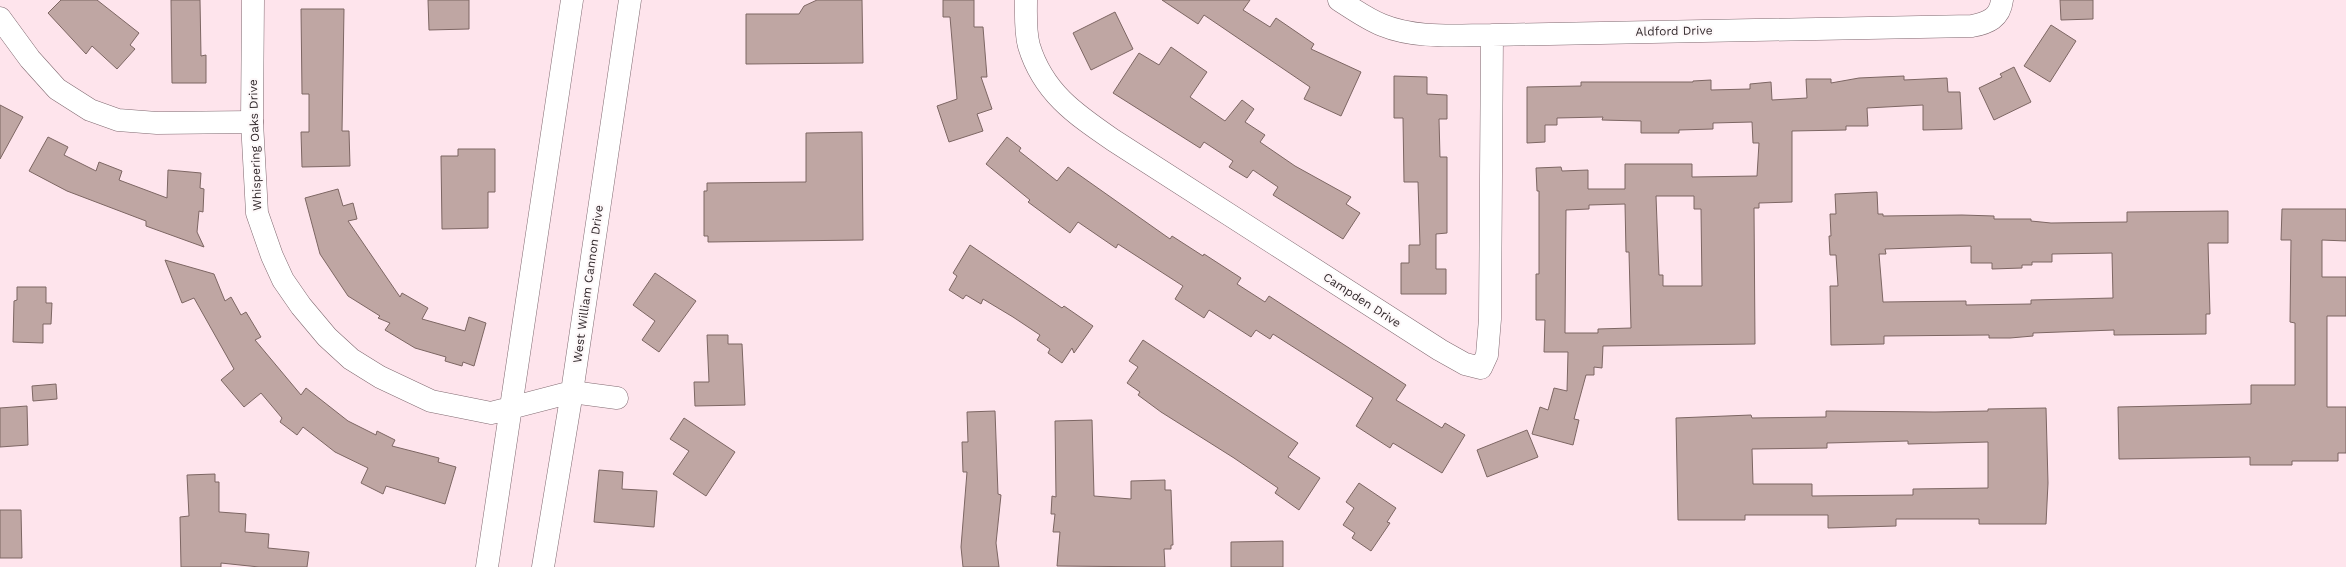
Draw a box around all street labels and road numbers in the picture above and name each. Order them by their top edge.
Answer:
street label: Aldford Drive [1635,23,1713,39]
street label: Whispering Oaks Drive [246,79,264,211]
street label: West William Cannon Drive [570,204,606,364]
street label: Campden Drive [1321,270,1404,330]

